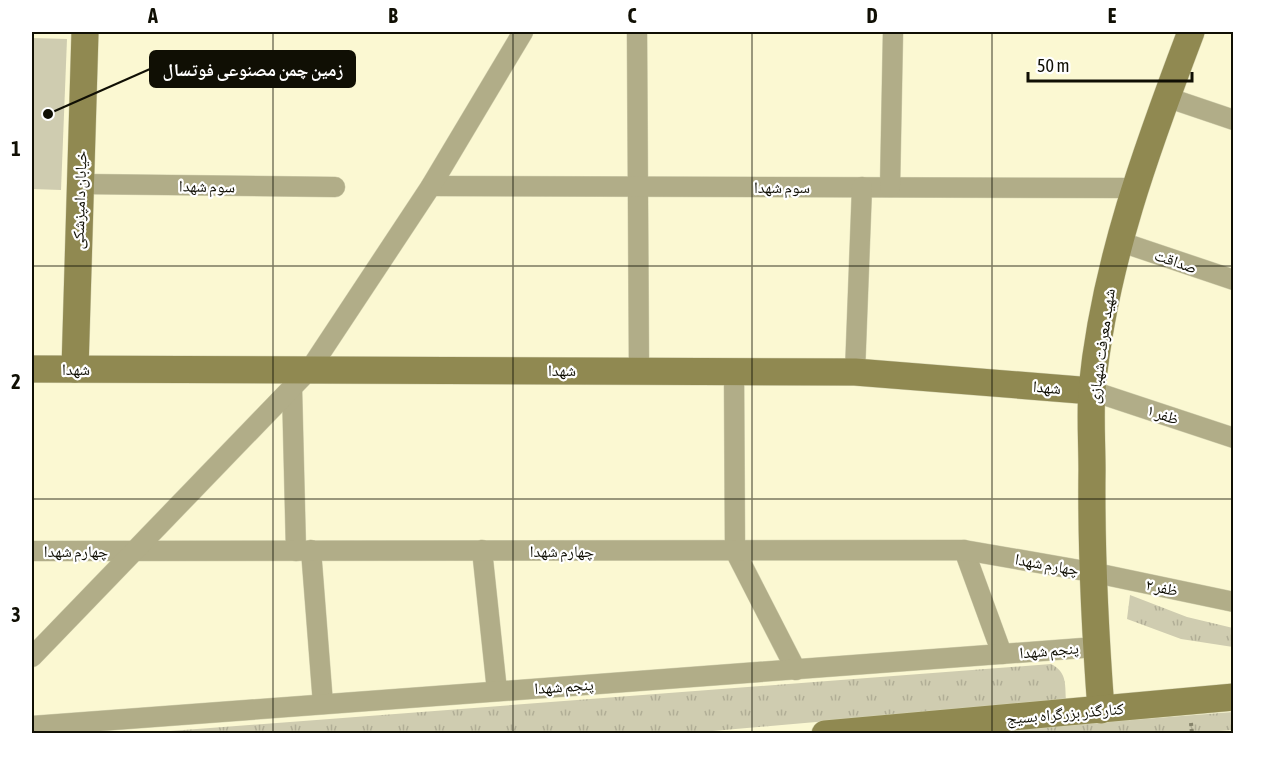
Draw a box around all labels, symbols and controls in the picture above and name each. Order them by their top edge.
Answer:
text: A [147,4,158,27]
text: B [388,4,398,27]
text: C [628,4,637,27]
text: D [866,4,878,27]
text: E [1108,4,1117,27]
scale bar [1028,45,1192,83]
callout: زمین چمن مصنوعی فوتسال [150,51,355,87]
text: 50 m [1037,55,1069,76]
text: زمین چمن مصنوعی فوتسال [163,59,344,81]
text: 1 [11,137,21,160]
street label: خیابان دامپزشکی [68,150,92,250]
street label: سوم شهدا [179,177,235,197]
street label: سوم شهدا [754,178,810,198]
street label: صداقت [1152,245,1200,277]
street label: شهید معرفت شهبازی [1084,287,1120,405]
street label: شهدا [62,360,90,379]
street label: شهدا [548,361,576,380]
text: 2 [11,370,21,393]
street label: شهدا [1032,377,1062,398]
street label: ظفر ۱ [1144,400,1181,429]
street label: چهارم شهدا [44,542,108,562]
street label: چهارم شهدا [530,542,594,562]
street label: چهارم شهدا [1013,550,1080,580]
street label: ظفر ۲ [1144,575,1180,600]
text: 3 [11,603,21,626]
street label: پنجم شهدا [1019,638,1080,664]
street label: پنجم شهدا [534,675,595,699]
street label: کنارگذر بزرگراه بسیج [1005,699,1125,729]

